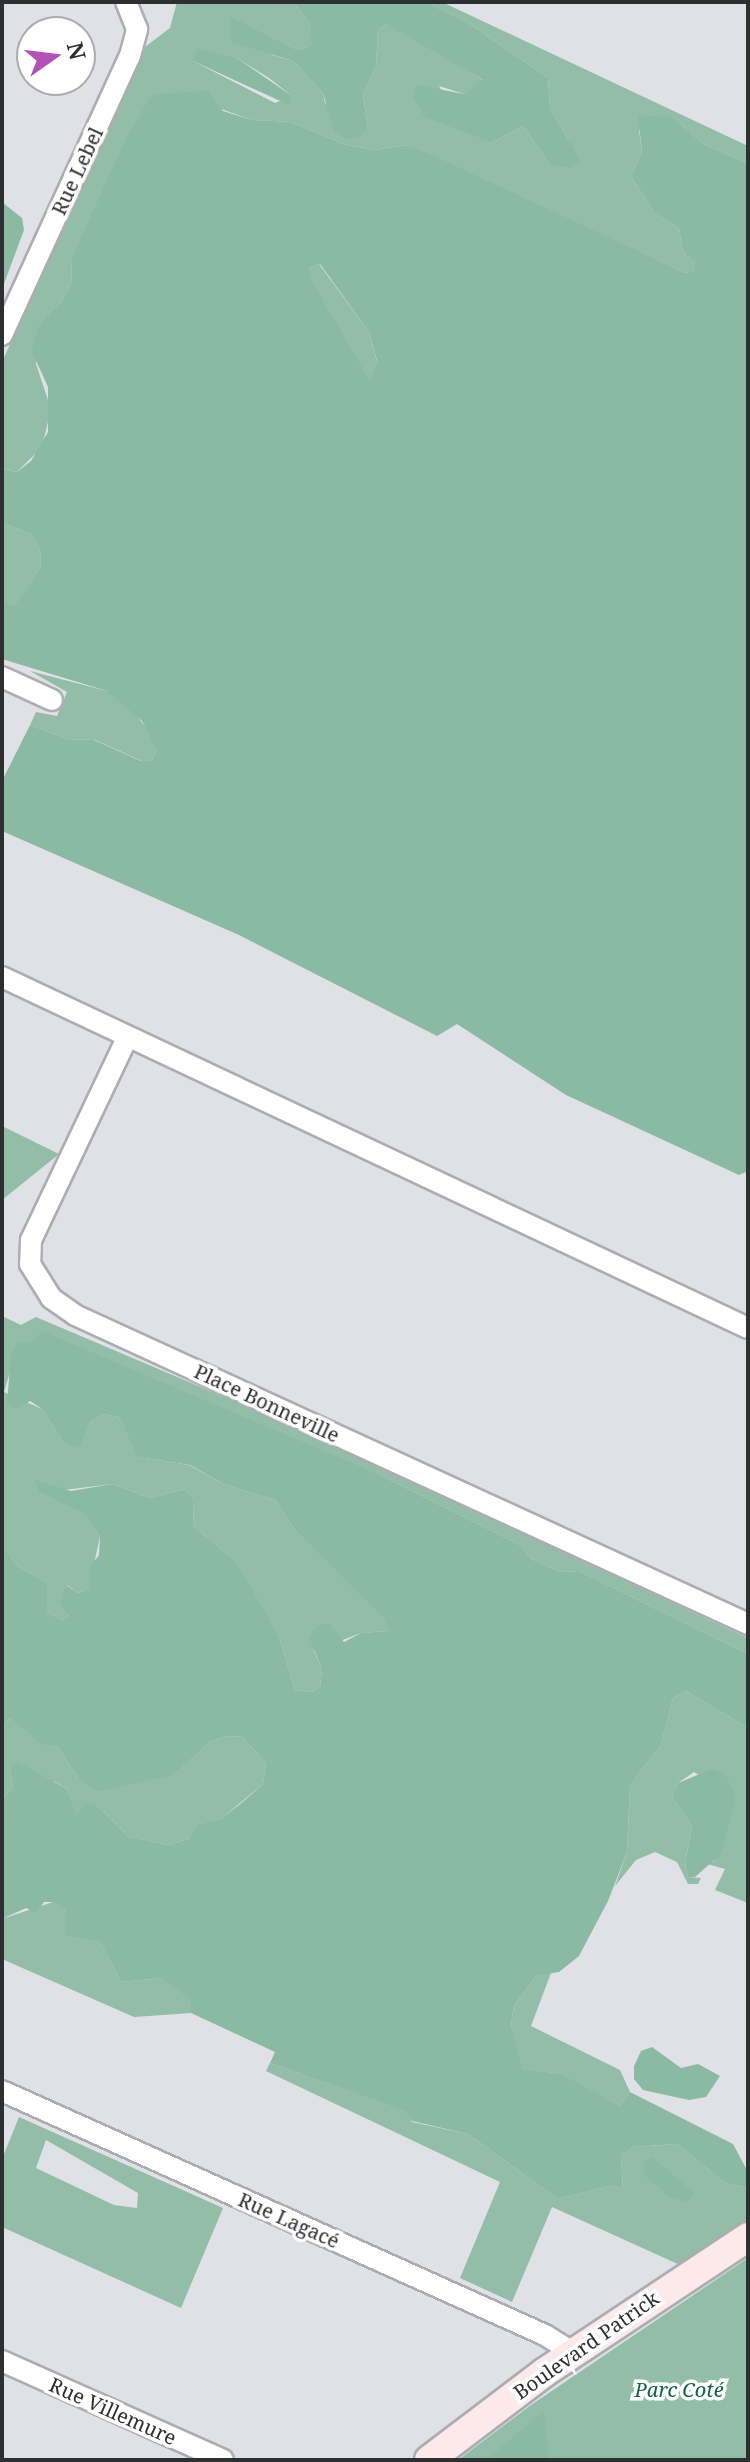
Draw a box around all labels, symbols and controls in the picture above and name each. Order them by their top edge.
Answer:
north arrow [16,16,96,96]
text: N [61,39,94,63]
street label: Rue Lebel [46,123,108,219]
street label: Place Bonneville [191,1359,343,1447]
street label: Rue Lagacé [235,2187,343,2253]
street label: Boulevard Patrick [509,2286,663,2404]
street label: Rue Villemure [46,2372,180,2450]
park label: Parc Coté [634,2377,724,2401]

